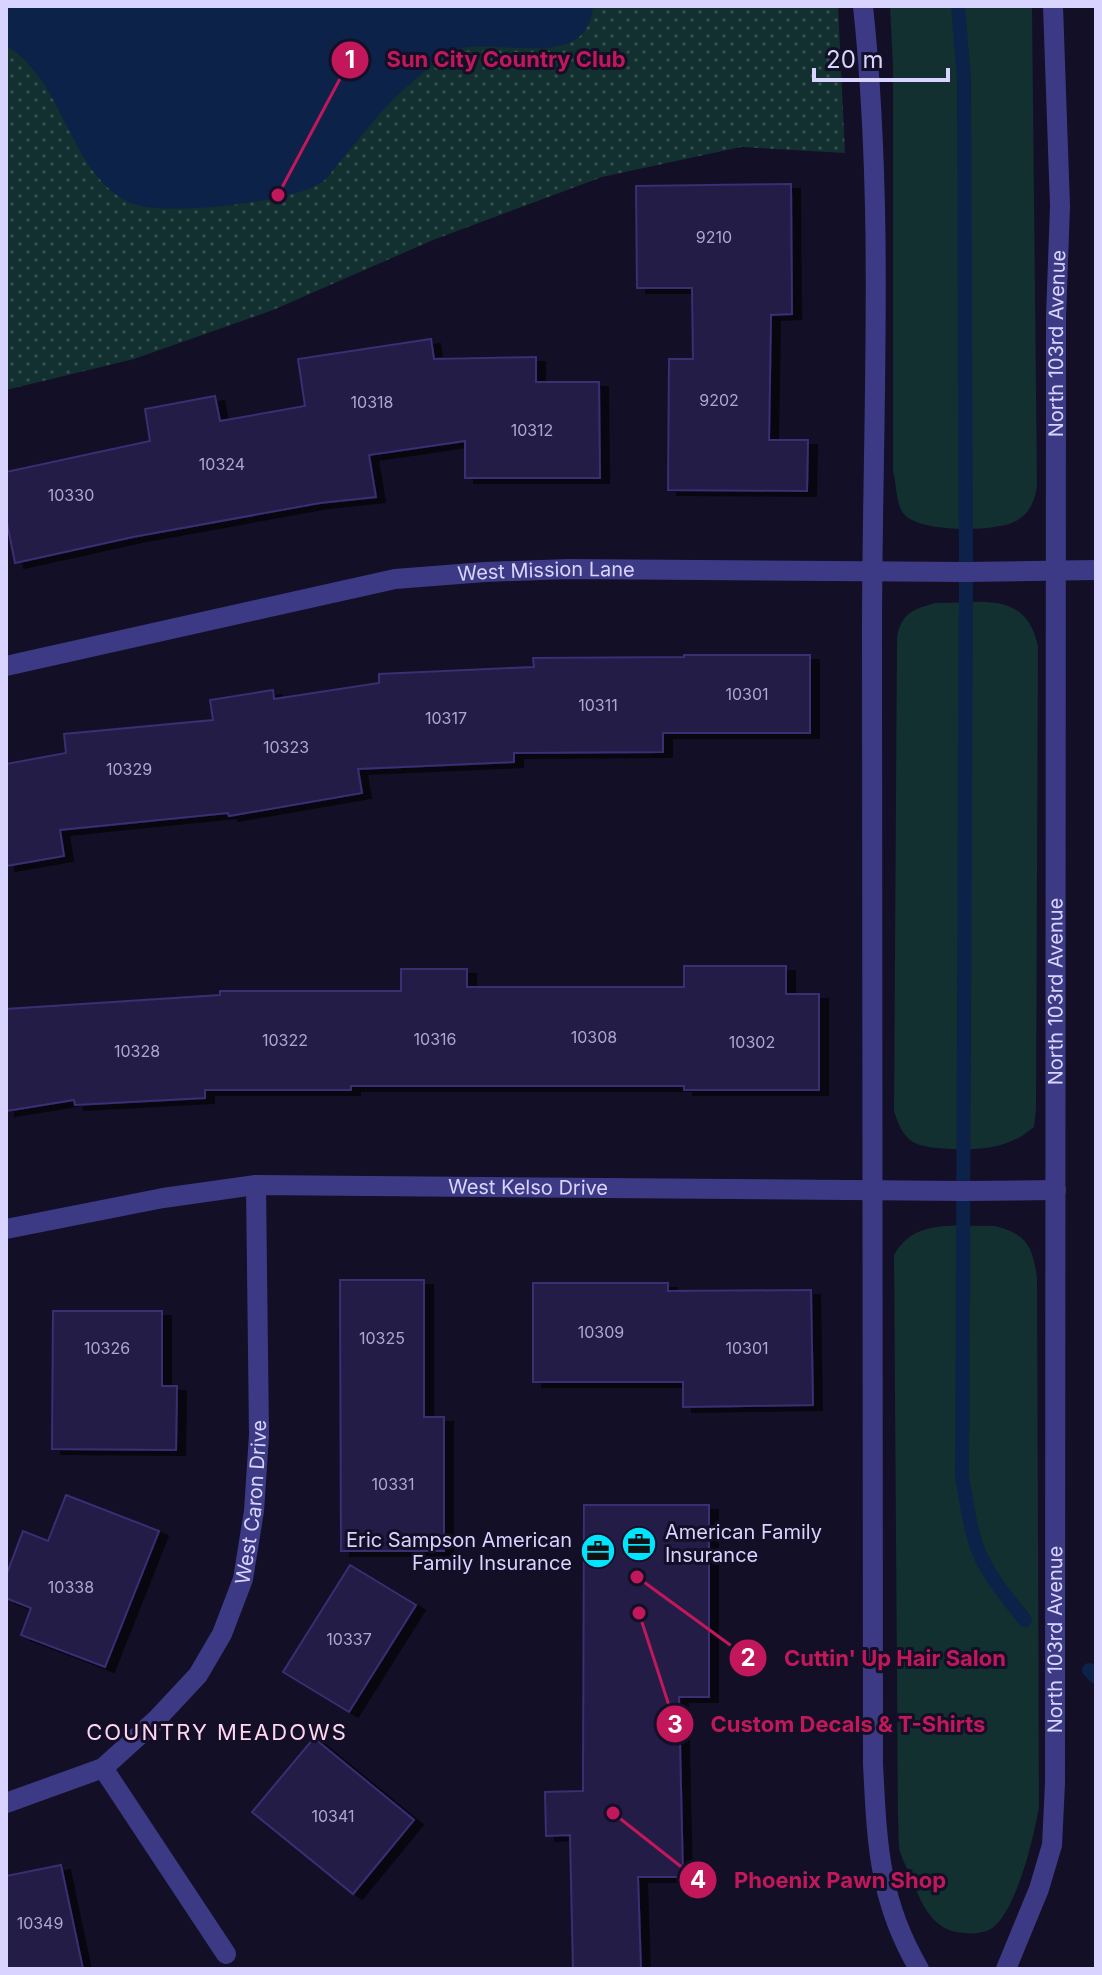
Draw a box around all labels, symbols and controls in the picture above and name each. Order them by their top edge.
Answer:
scale bar [814,32,948,82]
callout: Sun City Country Club [330,37,641,83]
text: 1 [345,45,355,74]
text: 20 m [826,45,884,74]
text: Sun City Country Club [386,46,626,72]
house number: 9210 [696,227,732,247]
street label: North 103rd Avenue [1044,249,1070,437]
house number: 9202 [699,390,739,410]
house number: 10318 [351,392,393,412]
house number: 10312 [511,420,553,440]
house number: 10324 [199,454,245,474]
house number: 10330 [48,485,94,505]
street label: West Mission Lane [457,557,635,586]
house number: 10301 [725,684,769,704]
house number: 10311 [578,695,618,715]
house number: 10317 [425,708,467,728]
house number: 10323 [263,737,309,757]
house number: 10329 [106,759,152,779]
street label: North 103rd Avenue [1043,898,1068,1085]
house number: 10308 [571,1027,617,1047]
house number: 10316 [414,1029,456,1049]
house number: 10322 [262,1030,308,1050]
house number: 10302 [729,1032,775,1052]
house number: 10328 [114,1041,160,1061]
street label: West Kelso Drive [448,1175,608,1200]
house number: 10309 [578,1322,624,1342]
house number: 10325 [359,1328,405,1348]
house number: 10326 [84,1338,130,1358]
house number: 10301 [725,1338,769,1358]
street label: West Caron Drive [230,1420,271,1586]
house number: 10331 [372,1474,414,1494]
place label: American Family Insurance [665,1520,822,1567]
office icon: American Family Insurance [620,1525,658,1563]
place label: Eric Sampson American Family Insurance [346,1528,572,1575]
office icon: Eric Sampson American Family Insurance [579,1532,617,1570]
street label: North 103rd Avenue [1043,1546,1067,1733]
house number: 10338 [48,1577,94,1597]
house number: 10337 [326,1629,372,1649]
callout: Cuttin' Up Hair Salon [728,1635,1022,1681]
text: 2 [740,1643,756,1672]
text: Cuttin' Up Hair Salon [784,1645,1006,1671]
callout: Custom Decals & T-Shirts [655,1701,1001,1747]
text: 3 [667,1710,683,1739]
text: Custom Decals & T-Shirts [711,1711,985,1737]
district label: COUNTRY MEADOWS [86,1719,348,1745]
house number: 10341 [311,1806,355,1826]
callout: Phoenix Pawn Shop [678,1857,962,1903]
text: 4 [690,1865,706,1894]
text: Phoenix Pawn Shop [734,1867,946,1893]
house number: 10349 [17,1913,63,1933]

